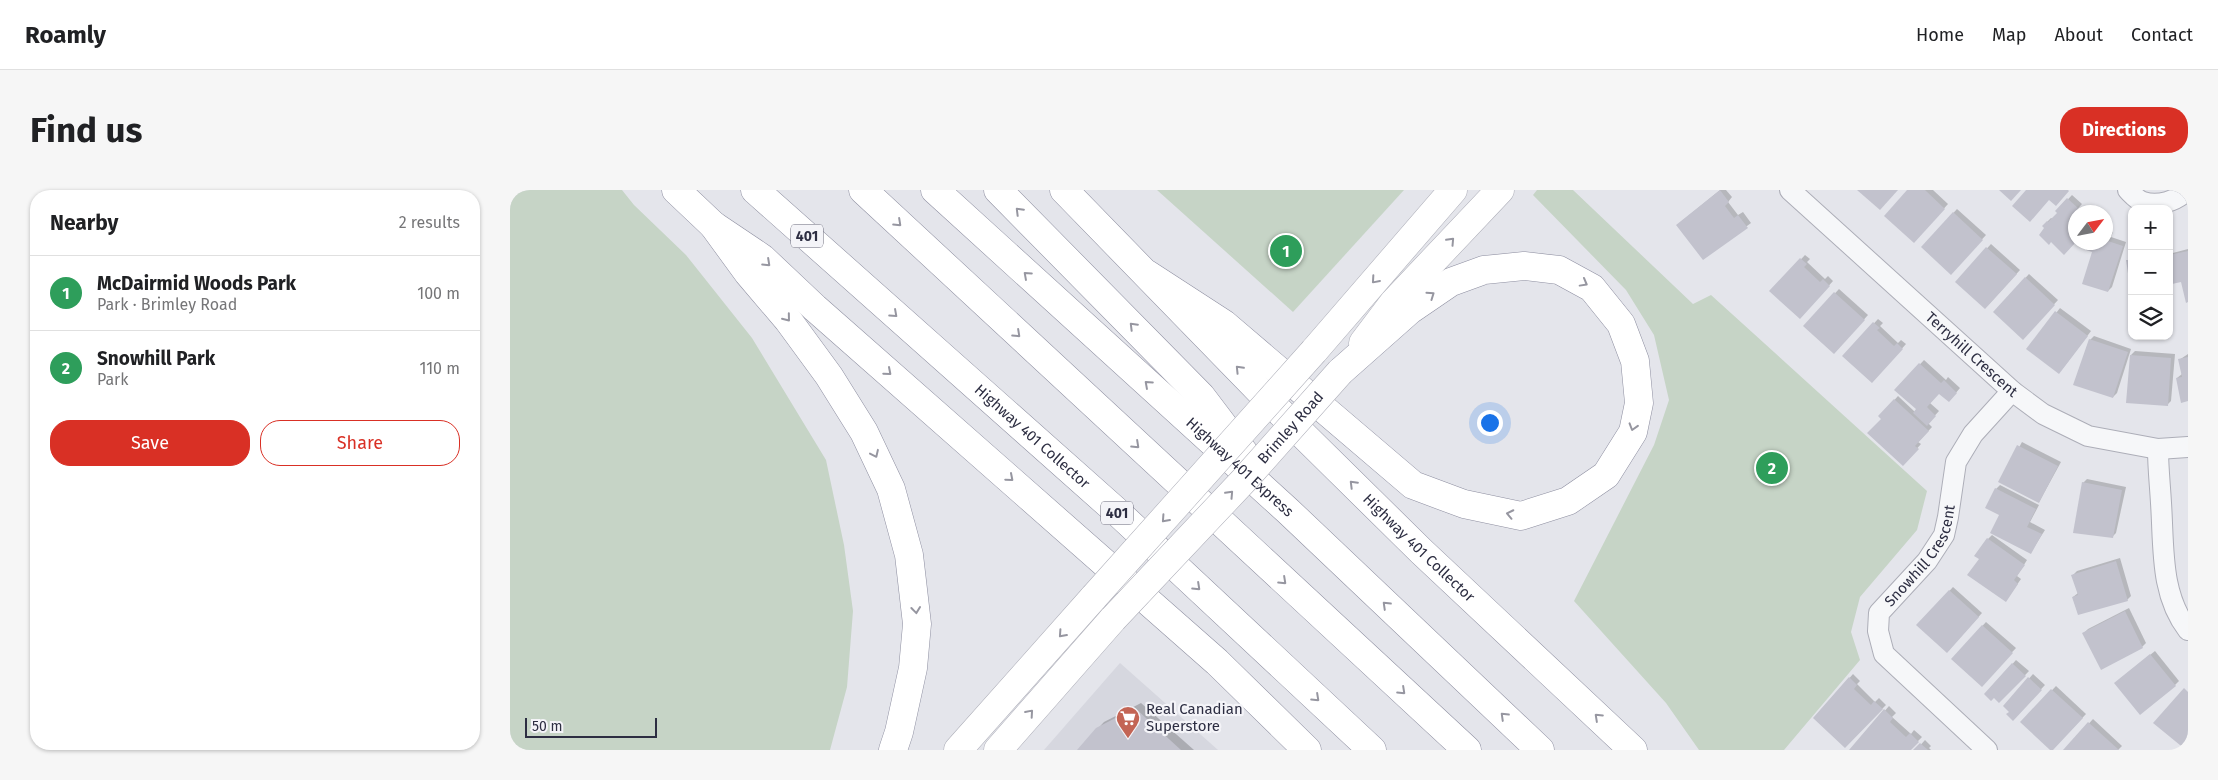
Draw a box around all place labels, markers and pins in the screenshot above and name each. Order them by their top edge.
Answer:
pin: 1 [1270,232,1302,270]
pin: 2 [1756,449,1788,487]
place label: Real Canadian Superstore [1146,700,1243,735]
supermarket icon: Real Canadian Superstore [1115,705,1141,739]

